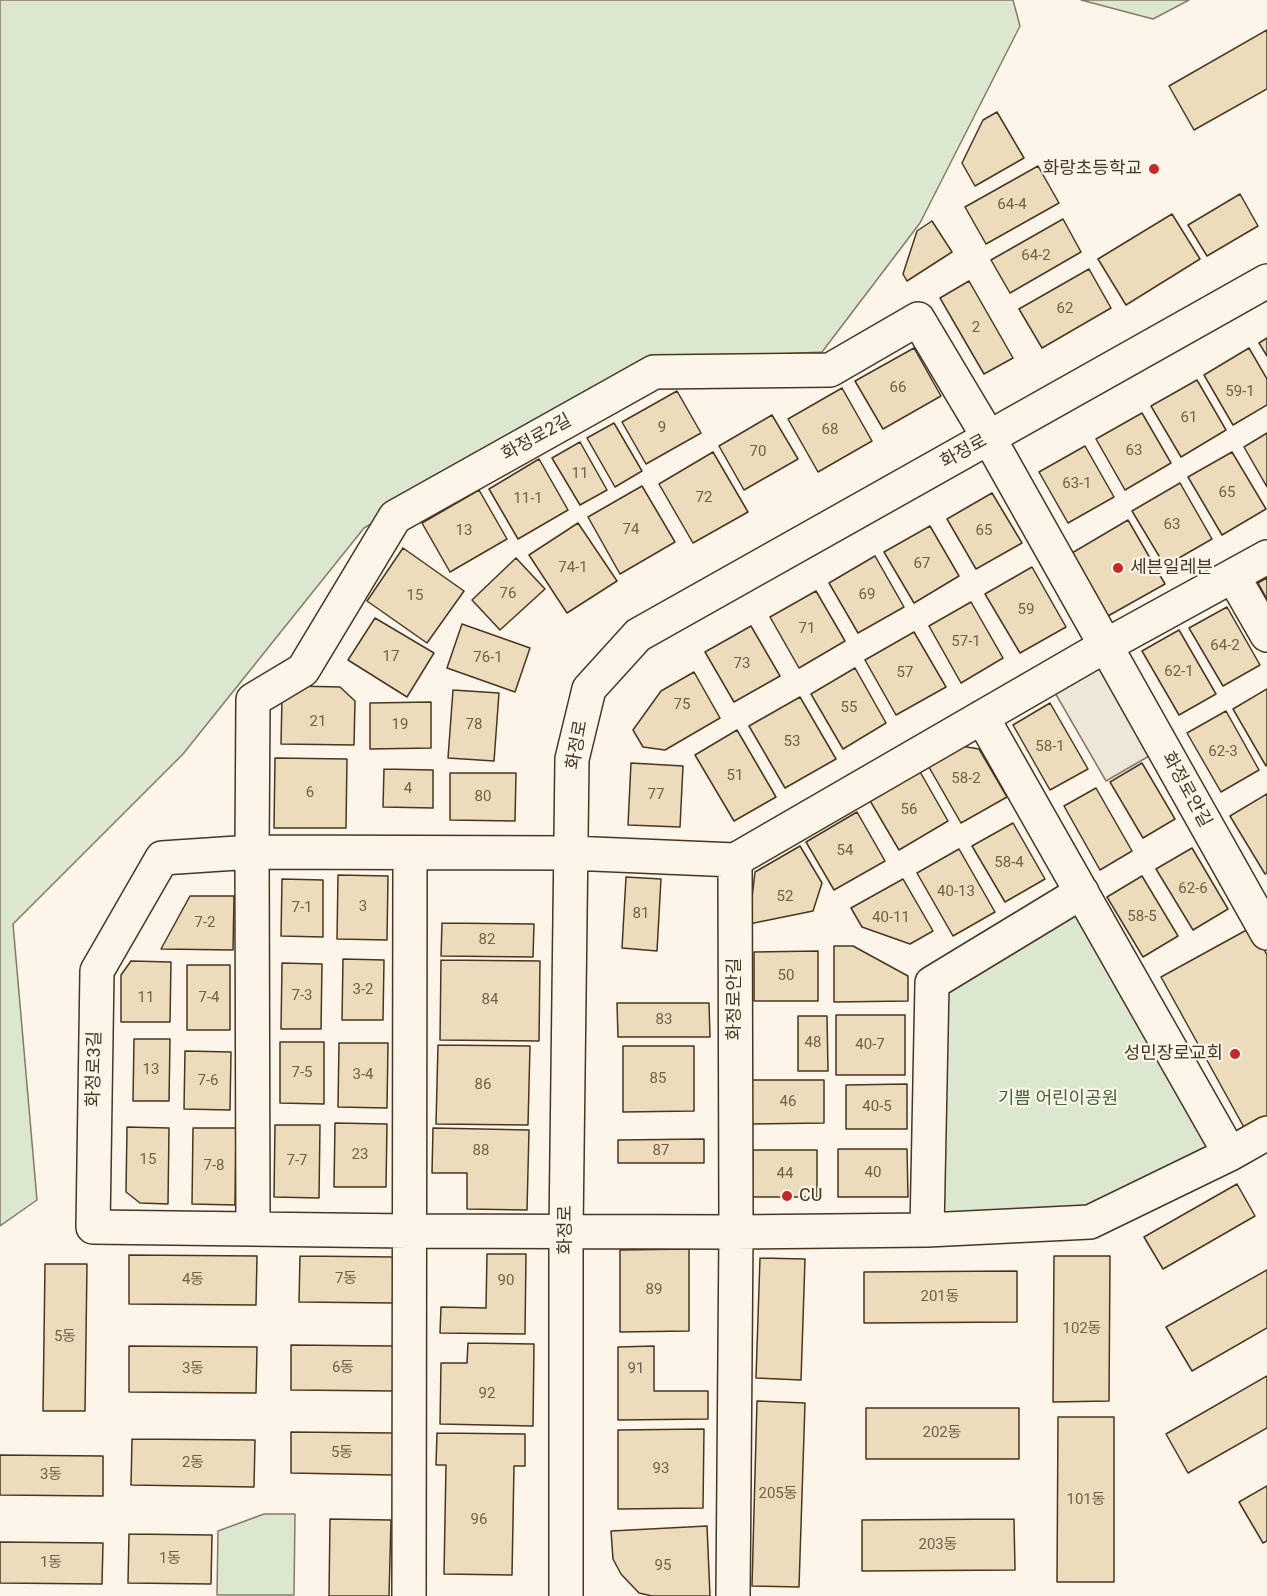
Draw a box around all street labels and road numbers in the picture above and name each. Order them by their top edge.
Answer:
street label: 화정로2길 [498,410,576,466]
street label: 화정로 [937,431,991,473]
street label: 화정로 [563,719,593,771]
street label: 화정로안길 [1156,749,1216,831]
street label: 화정로안길 [724,958,746,1040]
street label: 화정로3길 [84,1031,106,1107]
street label: 화정로 [555,1205,577,1255]

